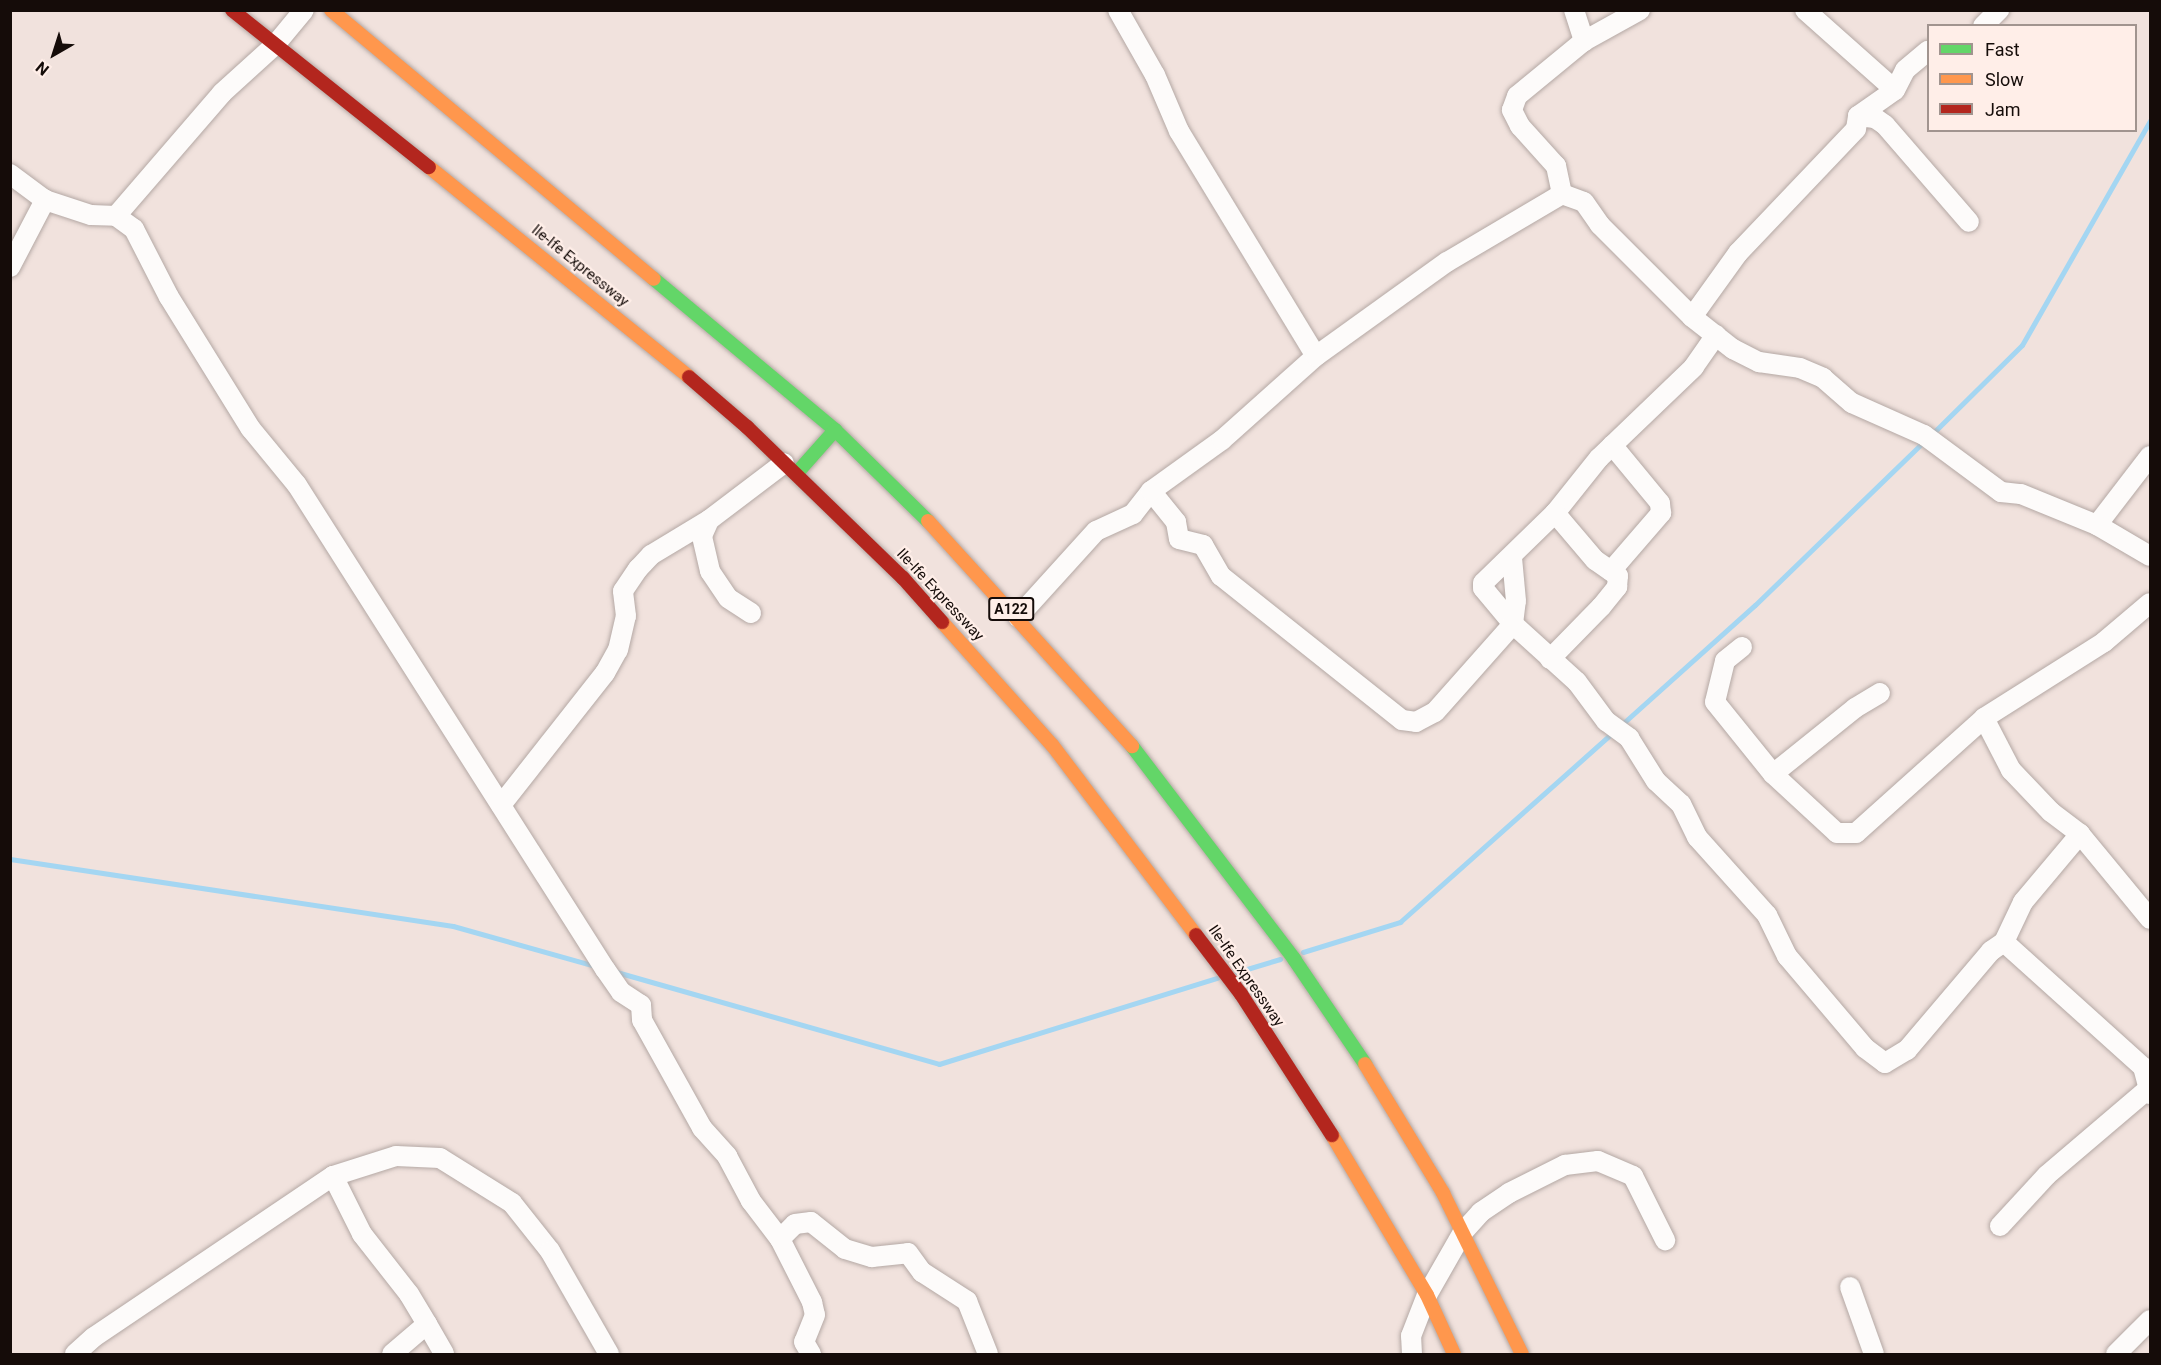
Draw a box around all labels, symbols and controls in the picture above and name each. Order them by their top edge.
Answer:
north arrow [24,24,84,84]
legend [1927,24,2137,132]
text: Fast [1985,39,2020,60]
text: N [32,57,53,79]
text: Slow [1985,69,2024,90]
text: Jam [1985,99,2021,120]
street label: Ile-Ife Expressway [528,221,632,311]
street label: Ile-Ife Expressway [893,545,987,645]
road number: A122 [987,598,1035,620]
street label: Ile-Ife Expressway [1204,922,1288,1030]

